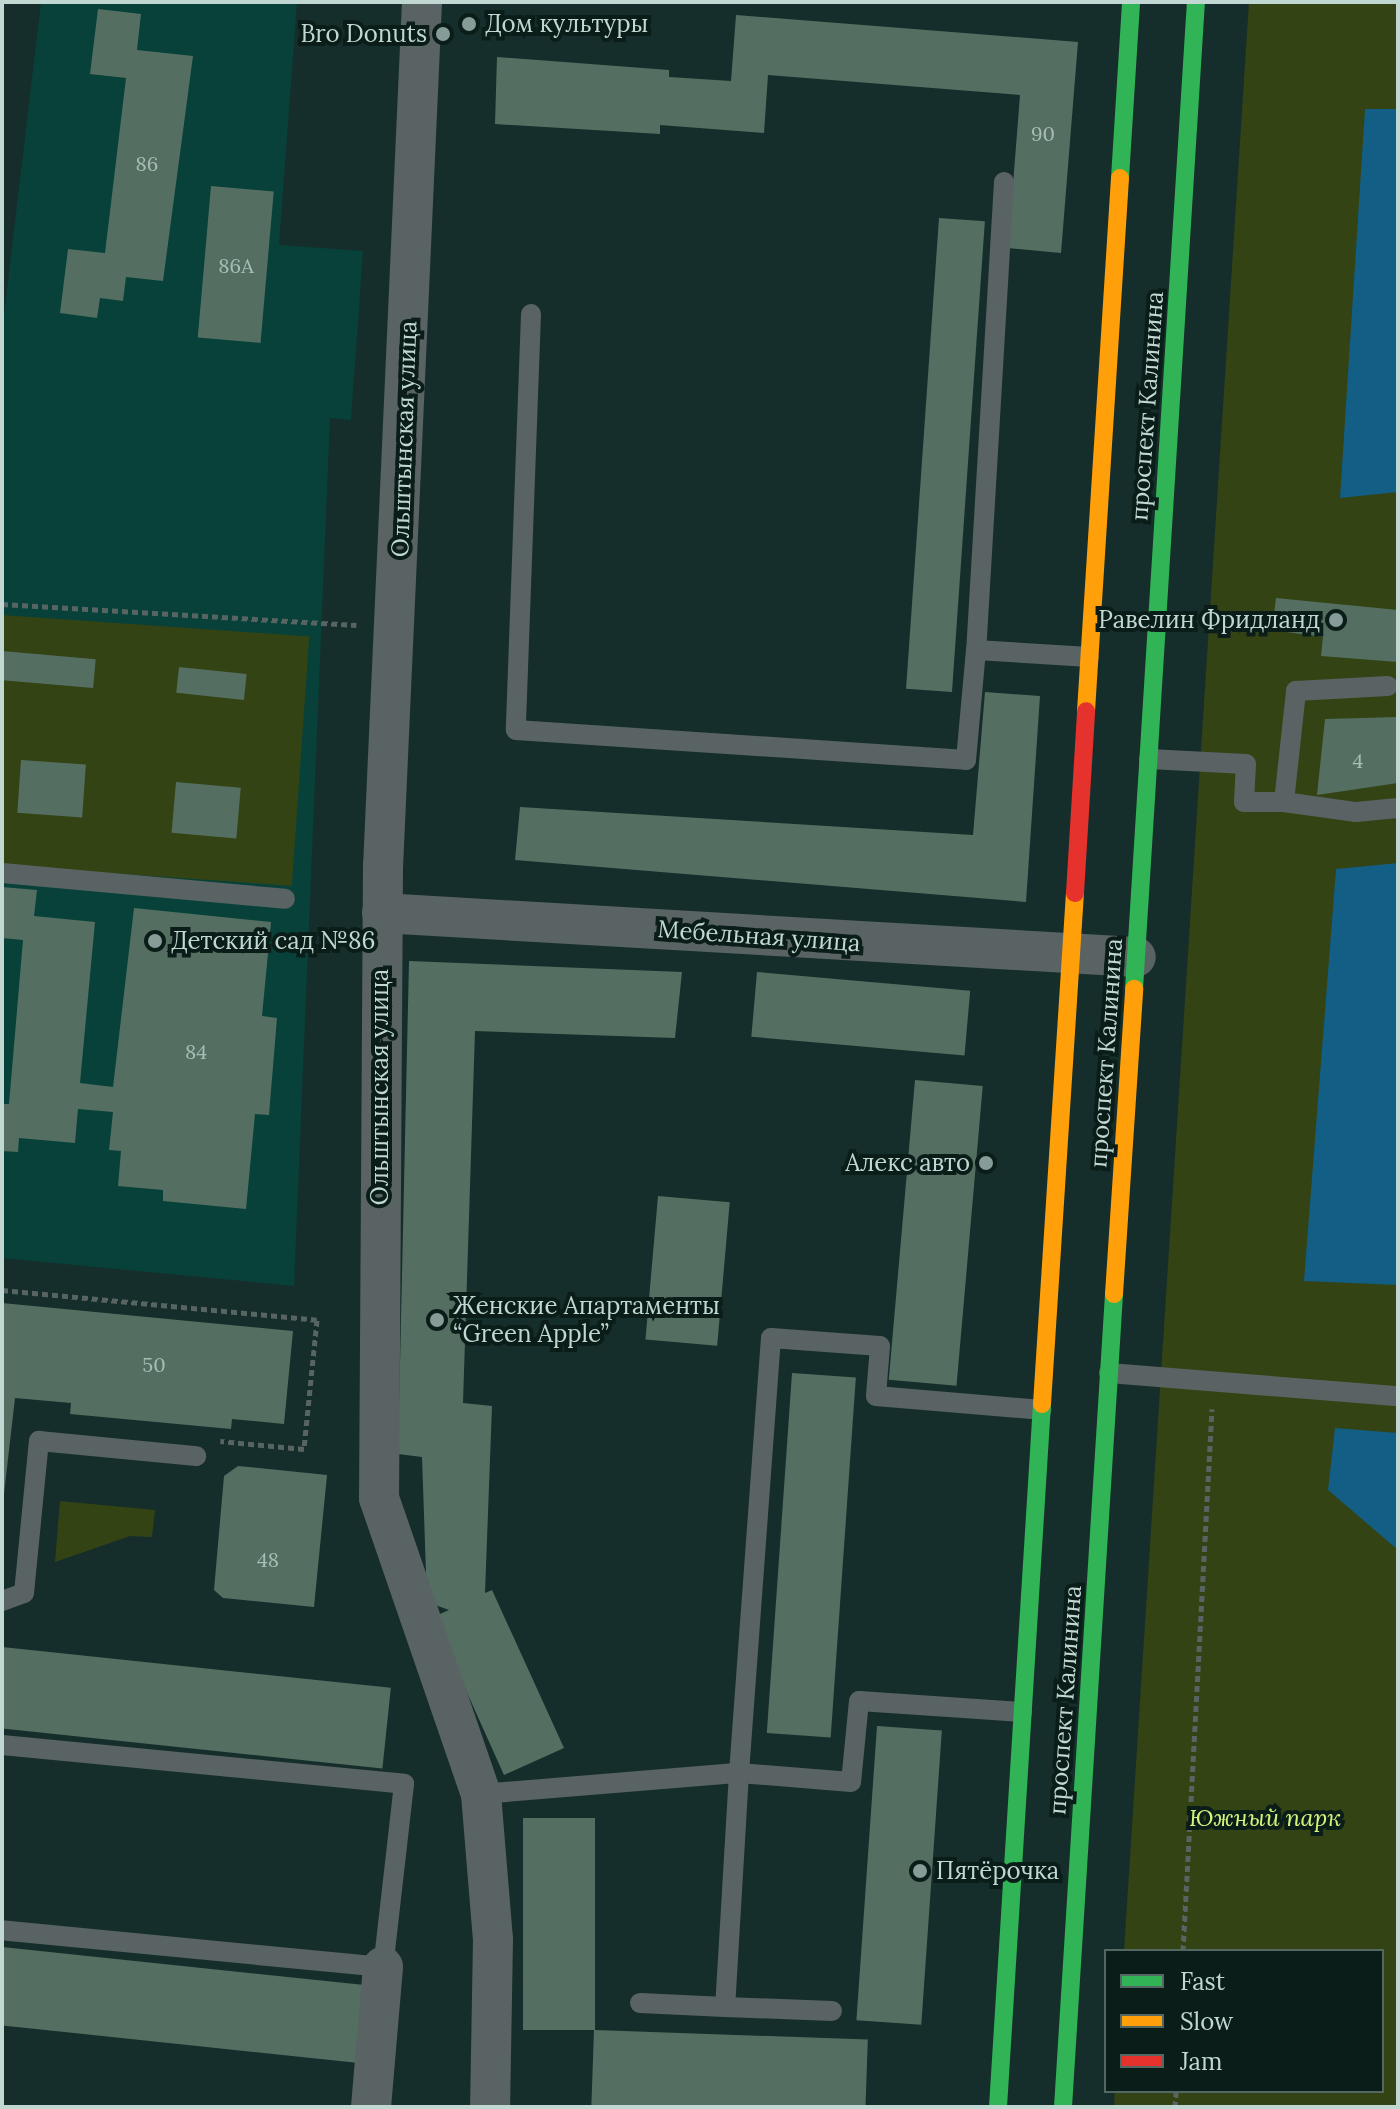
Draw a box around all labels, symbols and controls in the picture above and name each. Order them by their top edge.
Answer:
place label: Дом культуры [485,10,648,38]
marker: Дом культуры [460,15,478,33]
place label: Bro Donuts [300,20,427,48]
marker: Bro Donuts [434,25,452,43]
house number: 90 [1031,121,1055,145]
house number: 86 [136,151,158,175]
house number: 86А [218,253,254,277]
street label: проспект Калинина [1125,290,1169,522]
street label: Ольштынская улица [385,320,423,558]
place label: Равелин Фридланд [1098,606,1320,634]
marker: Равелин Фридланд [1327,611,1345,629]
house number: 4 [1353,748,1363,772]
street label: Мебельная улица [657,915,861,957]
place label: Детский сад №86 [171,927,375,955]
marker: Детский сад №86 [146,932,164,950]
street label: проспект Калинина [1084,937,1128,1169]
street label: Ольштынская улица [366,969,394,1205]
house number: 84 [185,1039,207,1063]
place label: Алекс авто [845,1149,970,1177]
marker: Алекс авто [977,1154,995,1172]
place label: Женские Апартаменты “Green Apple” [453,1292,720,1348]
marker: Женские Апартаменты “Green Apple” [428,1311,446,1329]
house number: 50 [142,1352,166,1376]
house number: 48 [257,1547,279,1571]
street label: проспект Калинина [1043,1584,1087,1816]
park label: Южный парк [1189,1804,1341,1832]
place label: Пятёрочка [936,1857,1059,1885]
marker: Пятёрочка [911,1862,929,1880]
legend [1104,1949,1384,2093]
text: Fast [1180,1966,1225,1997]
text: Slow [1180,2006,1233,2037]
text: Jam [1180,2046,1222,2077]

